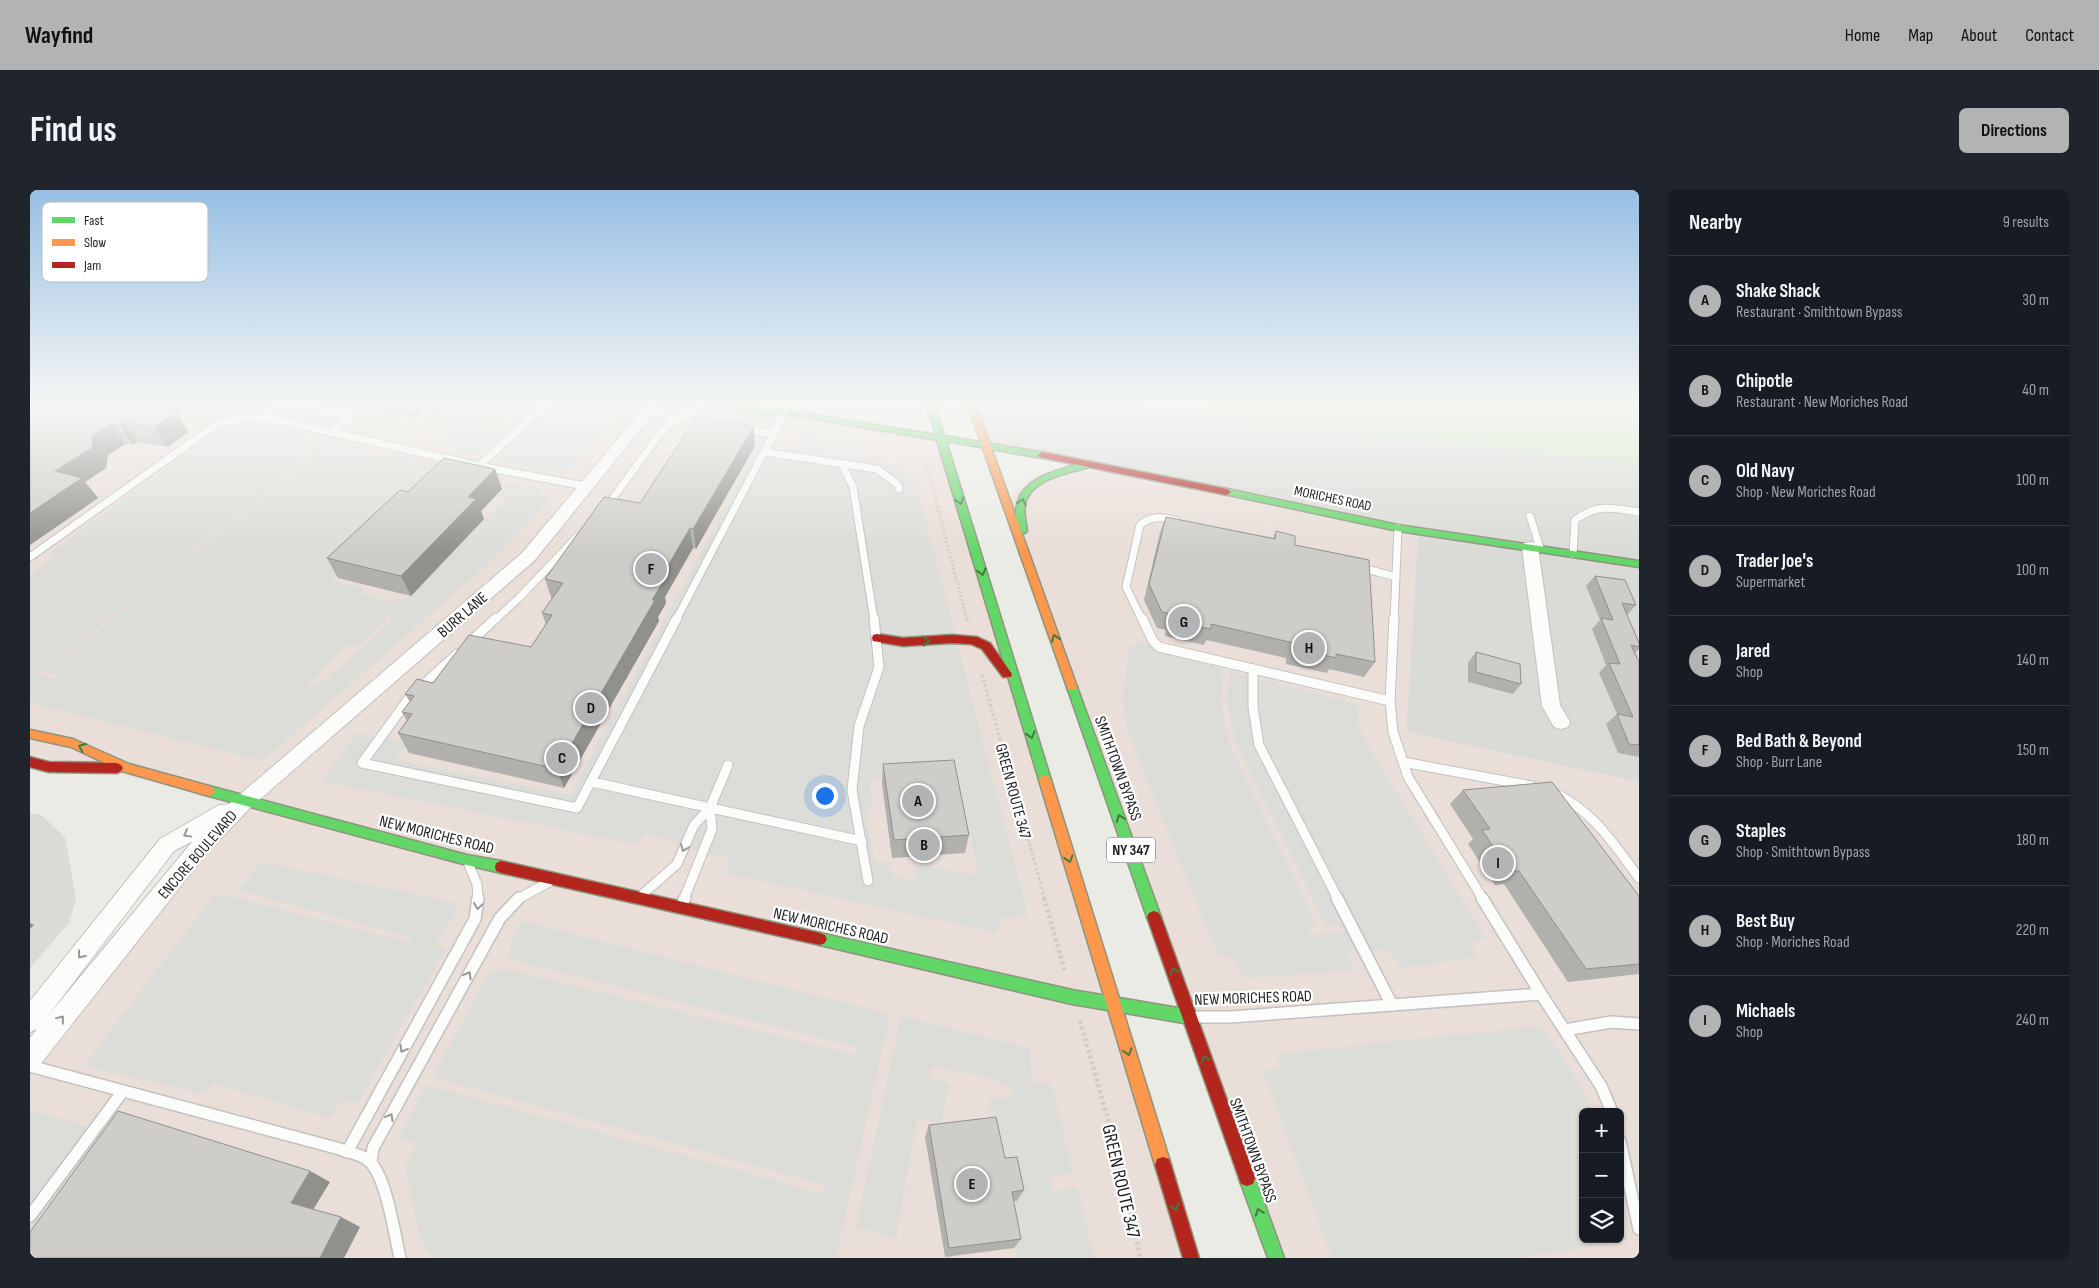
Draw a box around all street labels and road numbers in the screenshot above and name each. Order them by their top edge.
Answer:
street label: MORICHES ROAD [1293,482,1373,515]
street label: BURR LANE [434,588,492,642]
street label: SMITHTOWN BYPASS [1090,714,1145,823]
street label: GREEN ROUTE 347 [991,742,1035,842]
street label: ENCORE BOULEVARD [155,807,242,903]
street label: NEW MORICHES ROAD [377,812,496,859]
road number: NY 347 [1107,838,1155,862]
street label: NEW MORICHES ROAD [771,904,890,949]
street label: NEW MORICHES ROAD [1194,987,1312,1010]
street label: SMITHTOWN BYPASS [1225,1096,1280,1205]
street label: GREEN ROUTE 347 [1096,1122,1145,1241]

